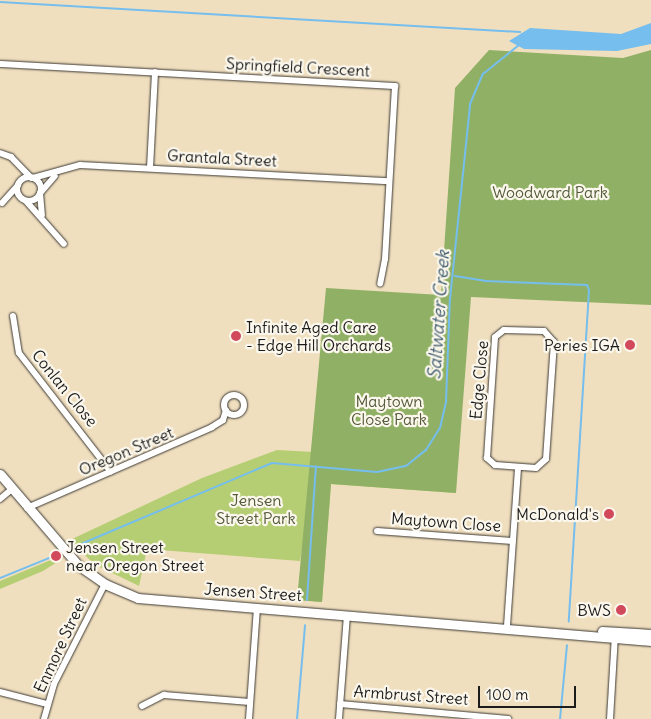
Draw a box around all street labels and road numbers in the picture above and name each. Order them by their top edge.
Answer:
street label: Springfield Crescent [226,54,370,80]
street label: Grantala Street [167,146,277,170]
street label: Edge Close [466,340,492,420]
street label: Conlan Close [28,346,102,430]
street label: Oregon Street [76,422,176,480]
street label: Maytown Close [390,509,502,535]
street label: Jensen Street [204,579,302,605]
street label: Enmore Street [30,594,90,696]
street label: Armbrust Street [353,681,469,709]

